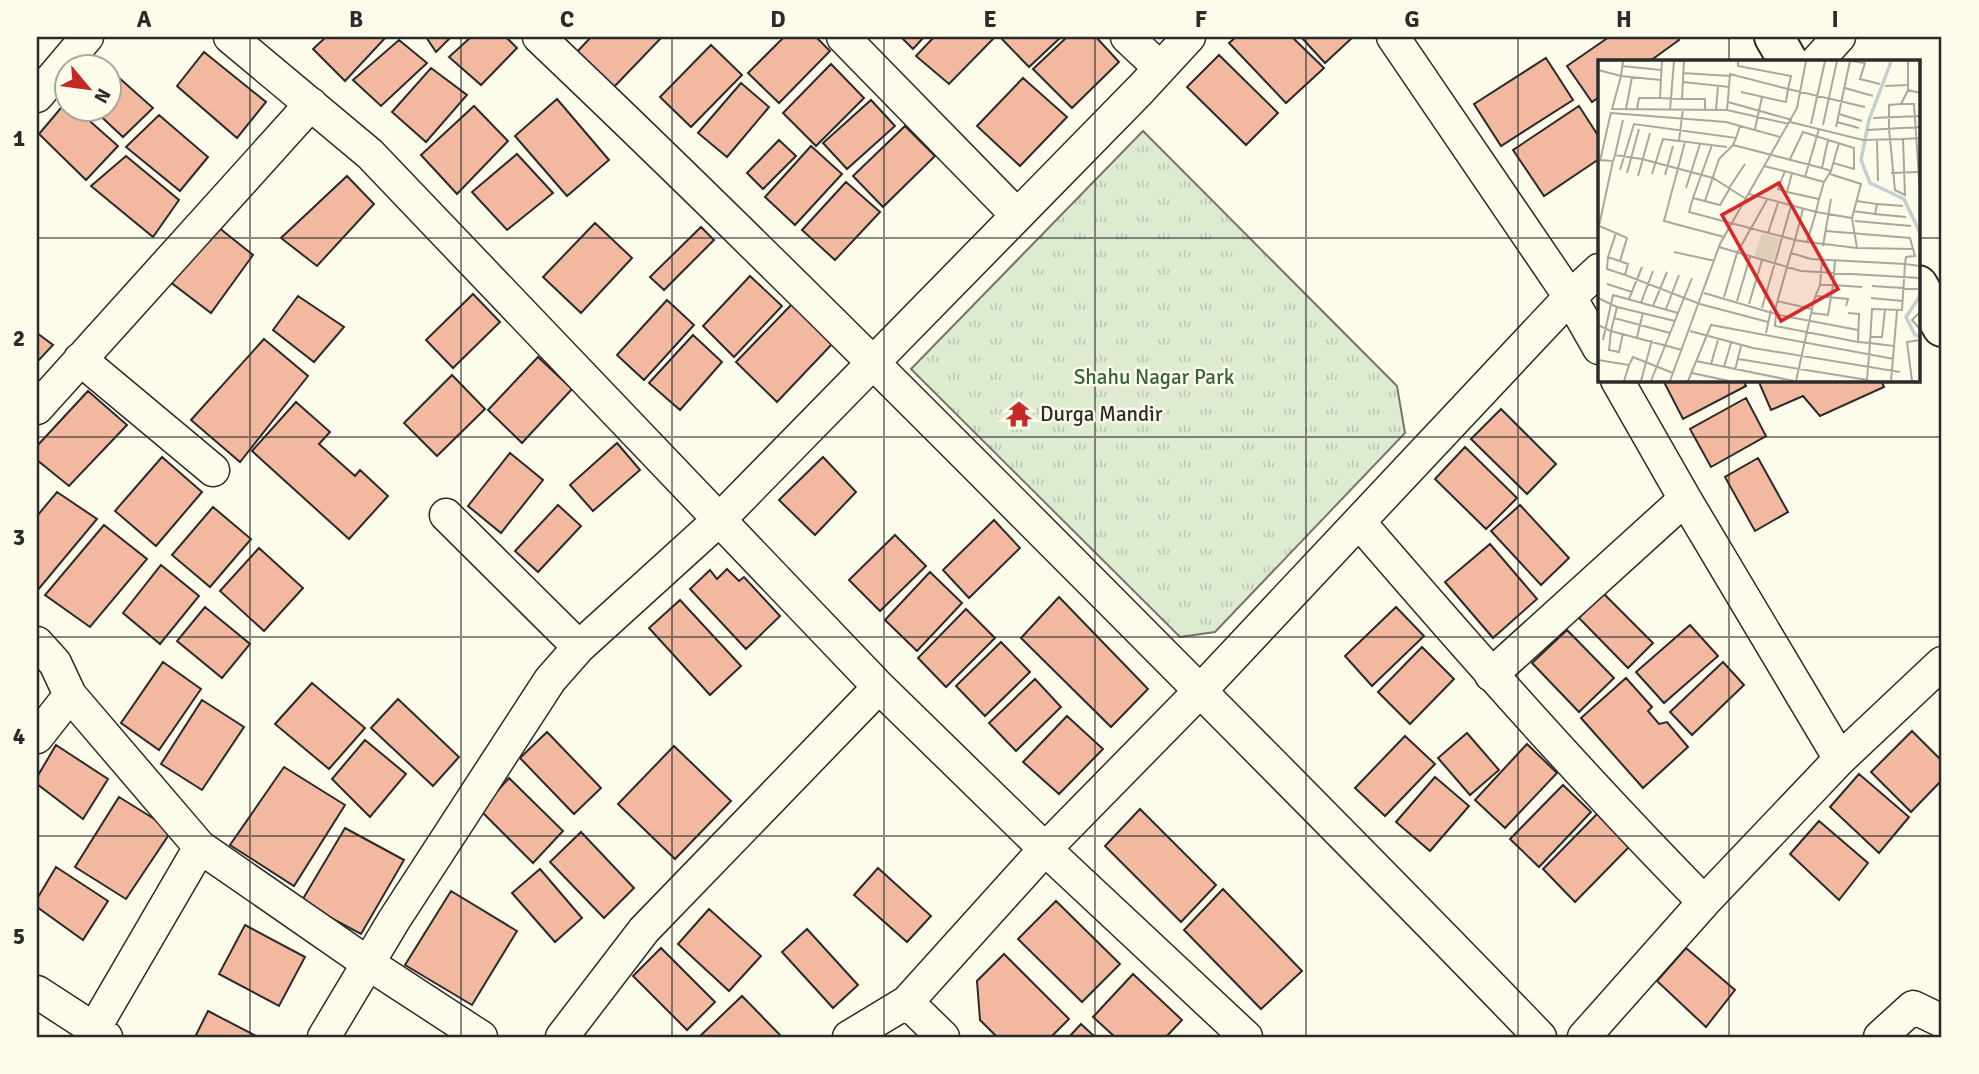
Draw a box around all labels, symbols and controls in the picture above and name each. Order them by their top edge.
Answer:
text: A [137,5,152,34]
text: B [349,5,363,34]
text: C [560,5,574,34]
text: D [770,5,786,34]
text: E [983,5,997,34]
text: F [1195,5,1207,34]
text: G [1404,5,1420,34]
text: H [1616,5,1632,34]
text: I [1831,5,1839,34]
north arrow [52,52,122,122]
inset map [1598,60,1920,382]
text: N [88,84,116,107]
text: 1 [13,124,25,153]
text: 2 [13,324,25,353]
park label: Shahu Nagar Park [1074,364,1235,390]
temple icon: Durga Mandir [1004,399,1034,429]
place label: Durga Mandir [1040,401,1163,427]
text: 3 [13,523,25,552]
text: 4 [13,722,25,751]
text: 5 [13,922,25,951]

